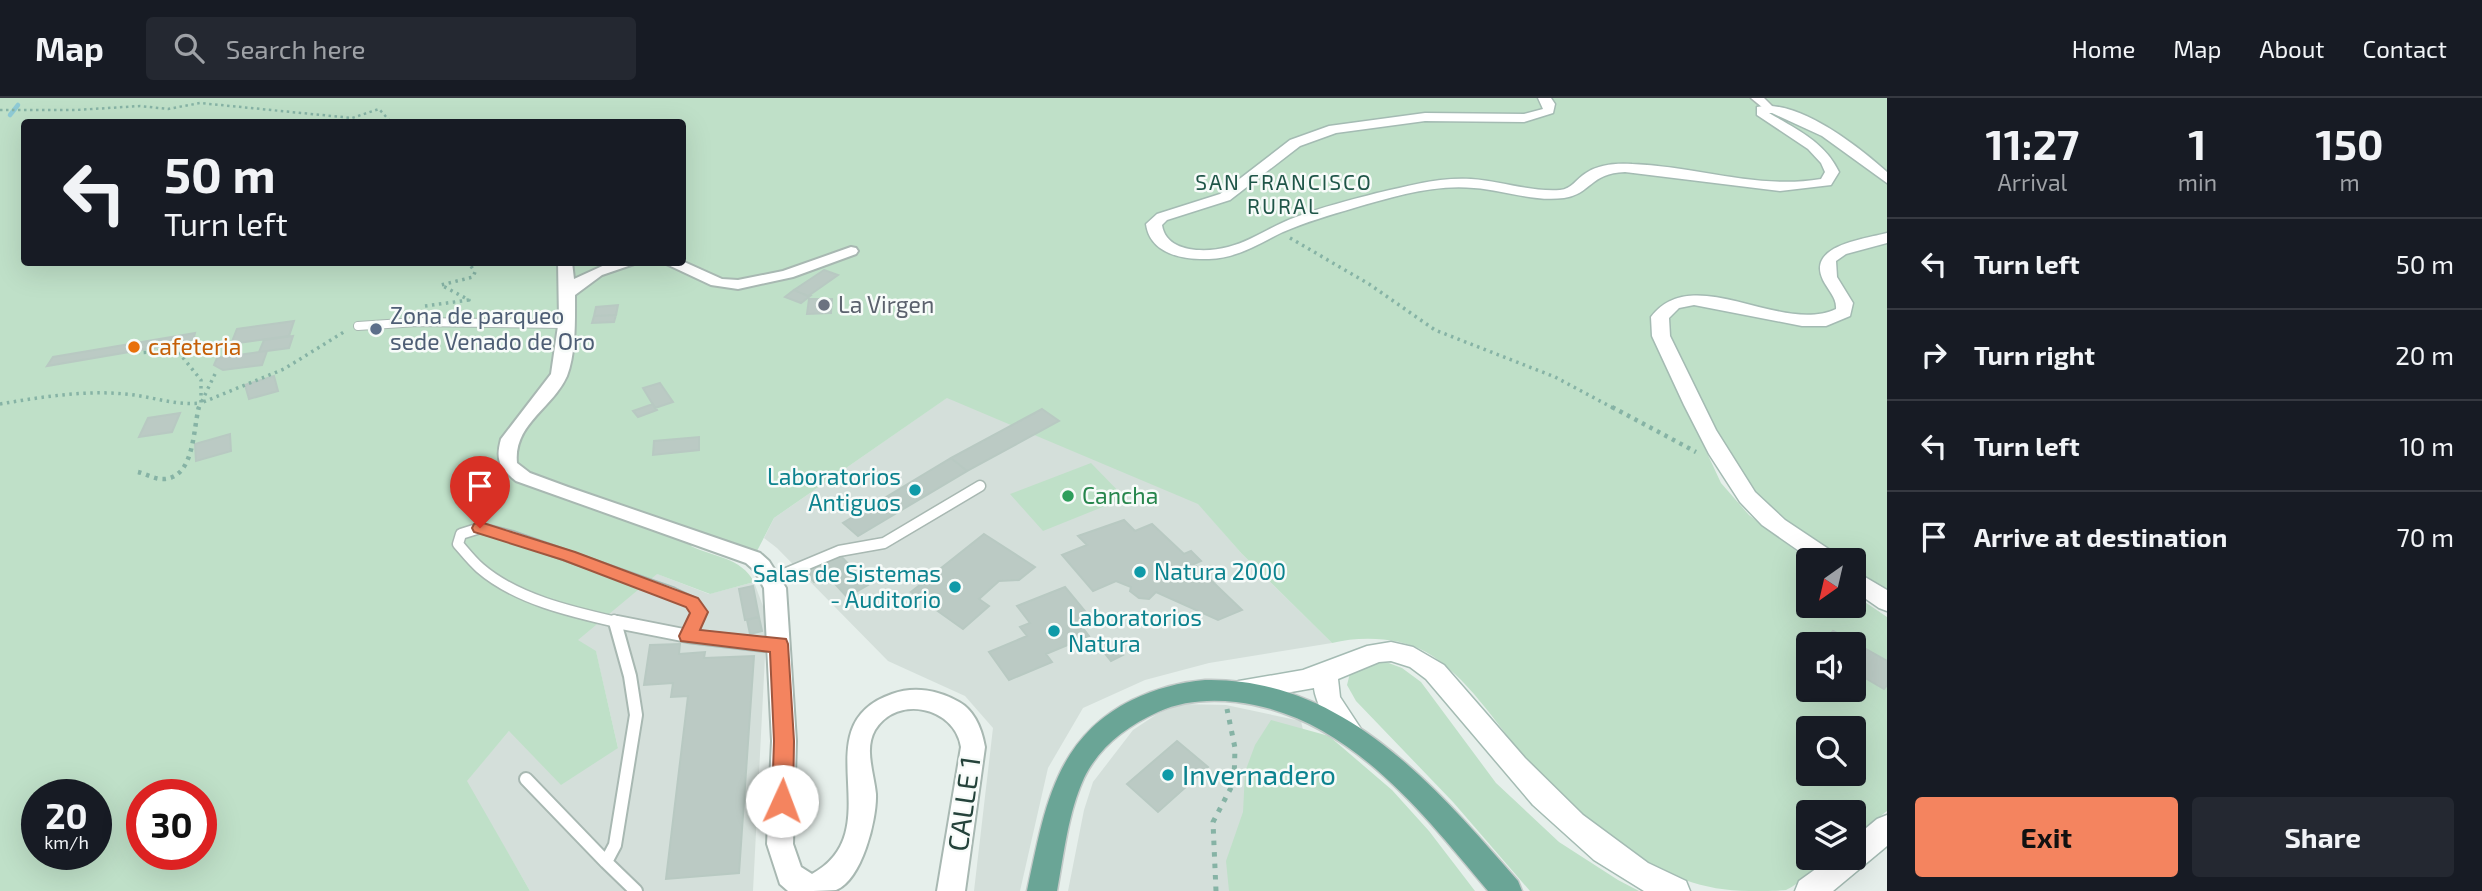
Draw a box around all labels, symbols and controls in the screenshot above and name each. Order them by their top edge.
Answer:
search box [146,17,636,80]
text: Map [35,28,104,68]
icon: search [170,29,208,67]
text: Search here [226,33,365,64]
text: Home [2072,34,2135,63]
text: Map [2173,34,2221,63]
text: About [2259,34,2325,63]
text: Contact [2363,34,2447,63]
text: 11:27 [1986,118,2079,168]
text: 1 [2188,118,2206,168]
text: 150 [2316,118,2383,168]
text: 50 m [164,144,276,203]
icon: left [49,147,140,238]
text: Arrival [1997,168,2067,196]
text: min [2178,168,2217,196]
text: m [2339,168,2360,196]
district label: SAN FRANCISCO RURAL [1195,169,1373,218]
text: Turn left [164,204,288,242]
icon: left [1915,245,1953,283]
text: Turn left [1974,248,2080,279]
text: 50 m [2396,248,2454,279]
place label: La Virgen [838,290,934,318]
marker: La Virgen [816,297,832,313]
place label: Zona de parqueo sede Venado de Oro [390,301,595,355]
marker: Zona de parqueo sede Venado de Oro [368,321,384,337]
place label: cafeteria [148,332,241,360]
icon: right [1915,336,1953,374]
marker: cafeteria [126,339,142,355]
text: Turn right [1974,339,2095,370]
text: 20 m [2395,339,2454,370]
icon: left [1915,427,1953,465]
text: Turn left [1974,430,2080,461]
text: 10 m [2399,430,2454,461]
pin [450,456,510,528]
place label: Laboratorios Antiguos [767,462,901,516]
icon: arrive [461,467,499,505]
place label: Cancha [1082,481,1158,509]
marker: Laboratorios Antiguos [907,482,923,498]
marker: Cancha [1060,488,1076,504]
icon: arrive [1915,518,1953,556]
text: Arrive at destination [1974,521,2227,552]
text: 70 m [2396,521,2454,552]
north arrow [1796,548,1866,618]
map controls [1796,548,1866,870]
place label: Natura 2000 [1154,557,1286,585]
place label: Salas de Sistemas - Auditorio [753,559,941,613]
marker: Natura 2000 [1132,564,1148,580]
marker: Salas de Sistemas - Auditorio [947,579,963,595]
place label: Laboratorios Natura [1068,603,1202,657]
marker: Laboratorios Natura [1046,623,1062,639]
button: sound [1796,632,1866,702]
button: search [1796,716,1866,786]
street label: CALLE 1 [940,754,986,853]
place label: Invernadero [1182,757,1336,791]
position arrow [745,764,819,838]
marker: Invernadero [1160,767,1176,783]
speed limit sign: 30 [126,779,217,870]
text: 20 [45,794,88,836]
button: Exit [1915,797,2178,877]
button: Share [2192,797,2454,877]
button: layers [1796,800,1866,870]
text: km/h [44,831,89,853]

